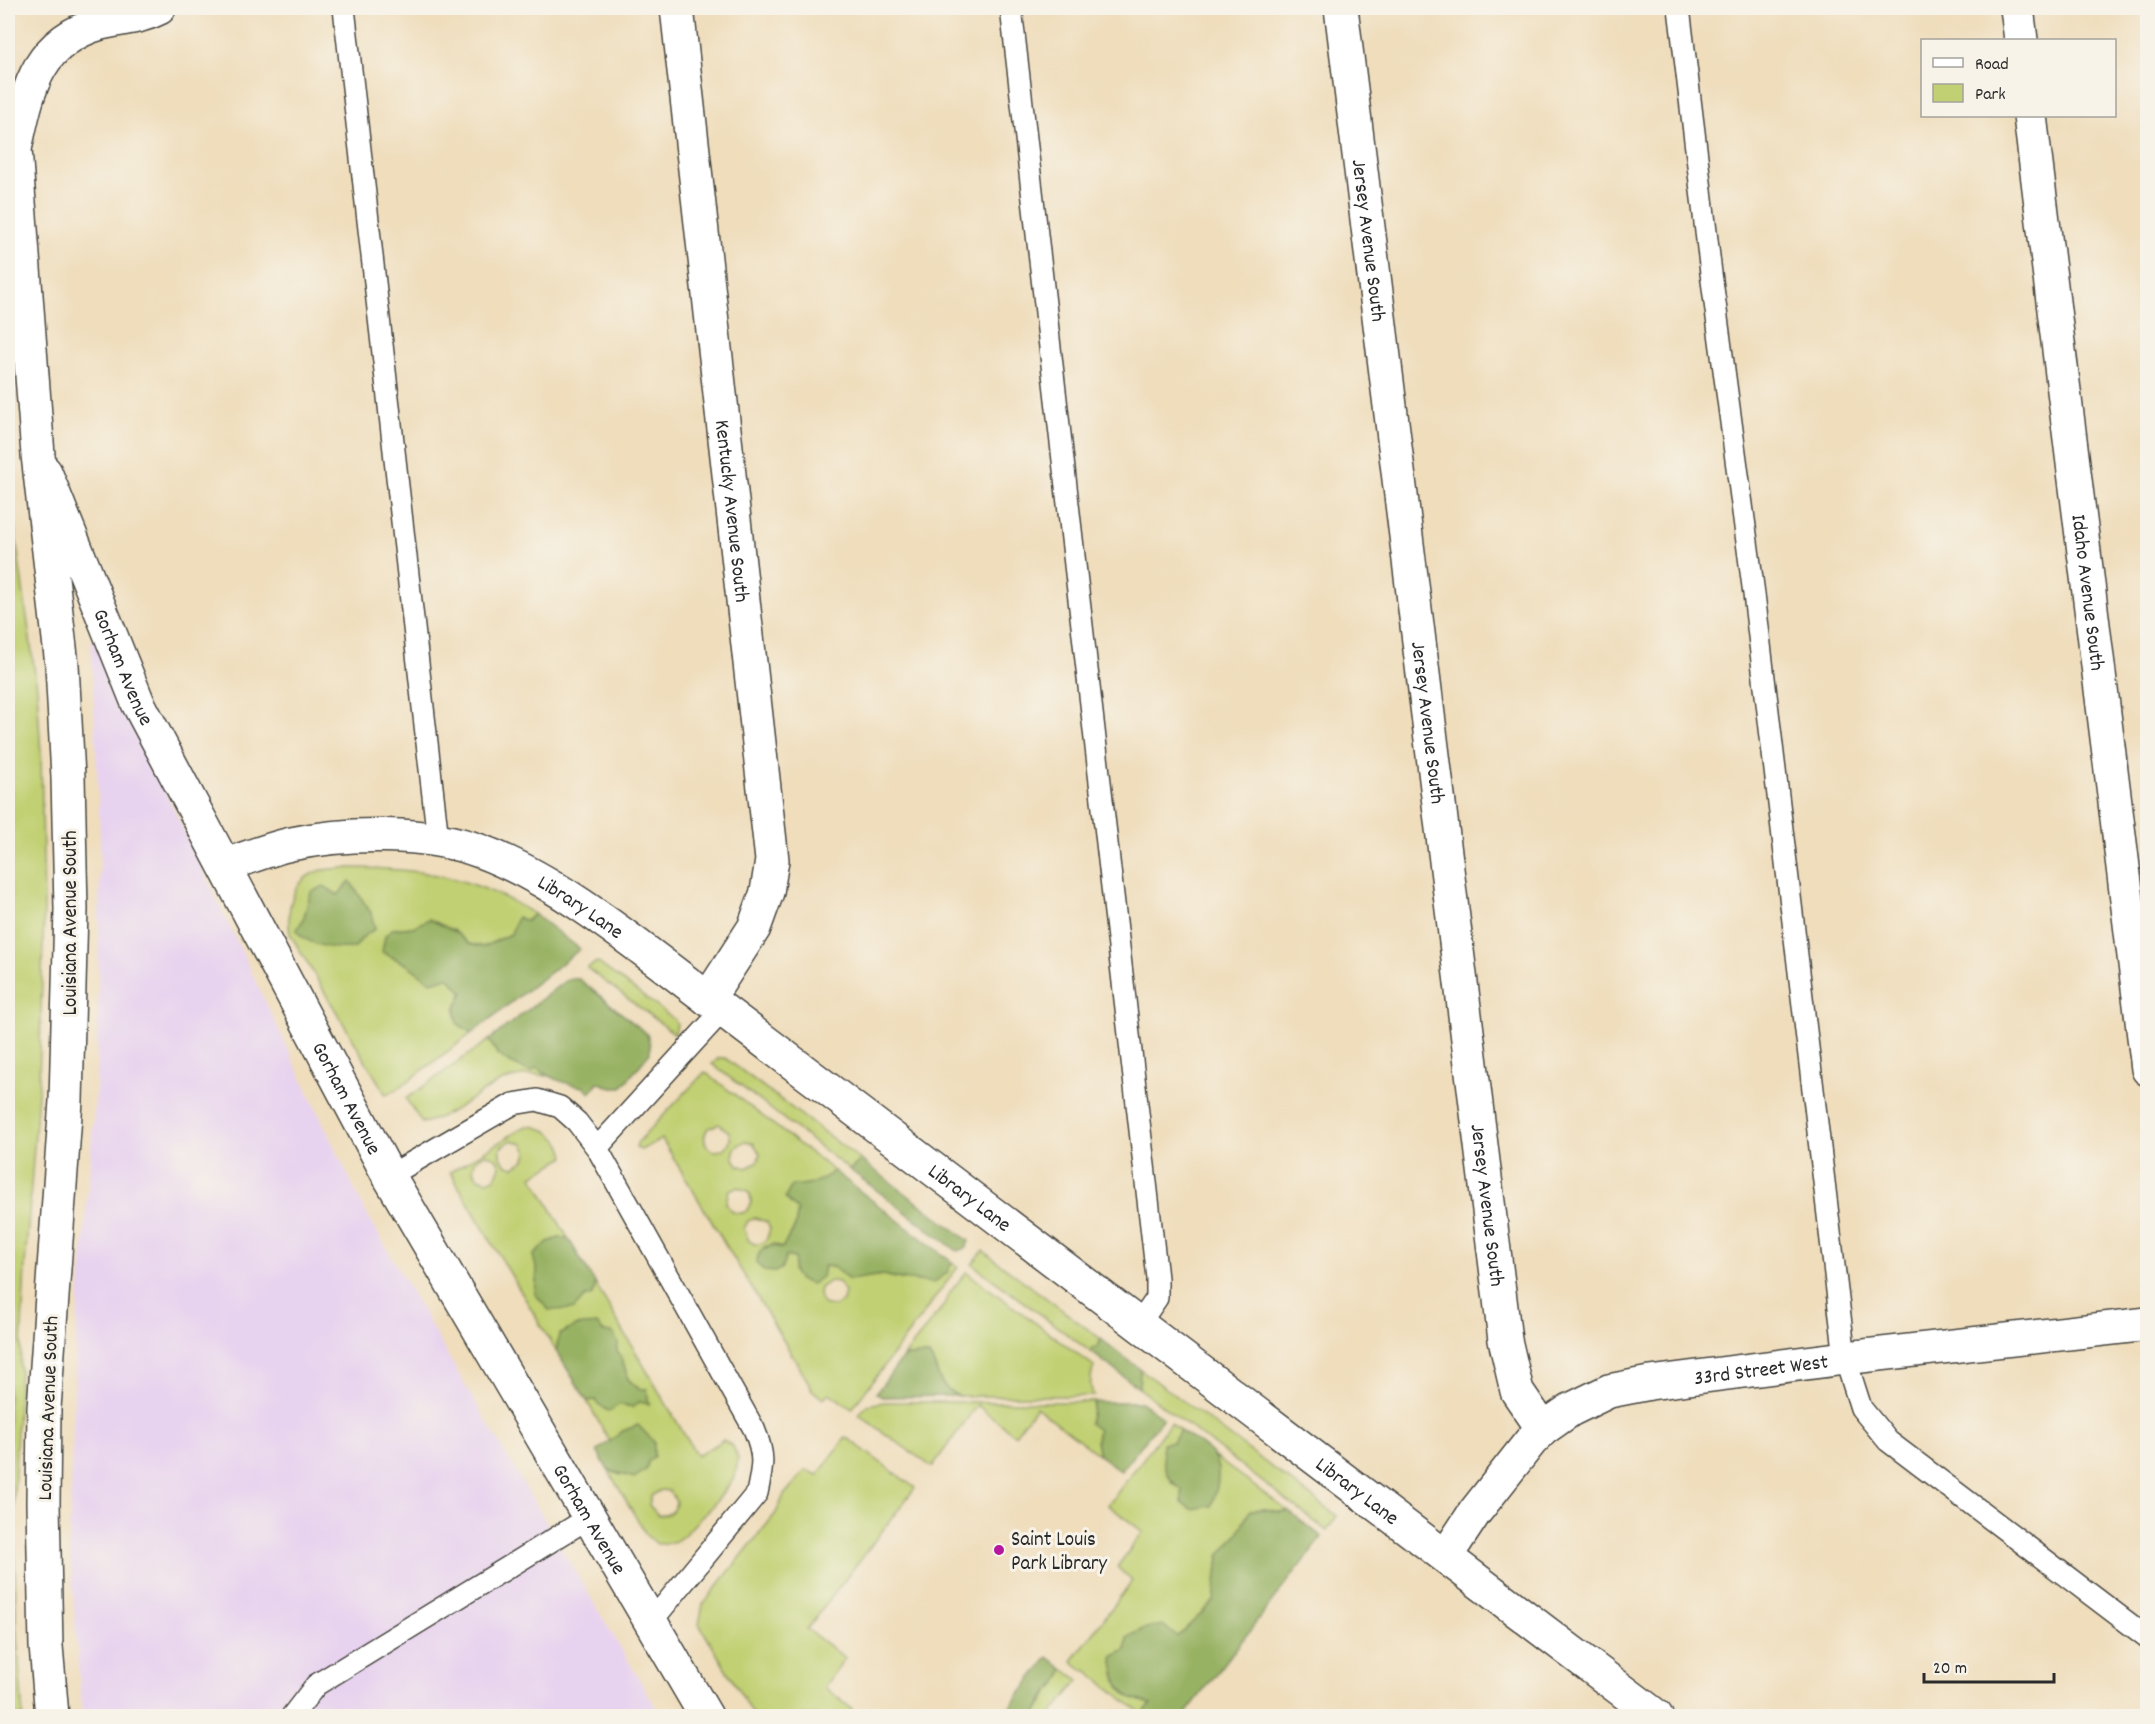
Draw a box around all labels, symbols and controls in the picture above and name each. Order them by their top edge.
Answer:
legend [1921,39,2116,117]
text: Road [1975,53,2009,78]
text: Park [1975,83,2006,108]
street label: Jersey Avenue South [1342,158,1391,324]
street label: Kentucky Avenue South [705,418,755,604]
street label: Idaho Avenue South [2061,513,2111,673]
street label: Gorham Avenue [84,605,159,732]
street label: Jersey Avenue South [1401,640,1451,806]
street label: Louisiana Avenue South [57,830,87,1016]
street label: Library Lane [531,869,629,948]
street label: Gorham Avenue [303,1037,387,1161]
street label: Jersey Avenue South [1461,1122,1510,1288]
street label: Library Lane [920,1158,1016,1241]
street label: Louisiana Avenue South [32,1315,68,1501]
street label: 33rd Street West [1692,1348,1830,1395]
street label: Library Lane [1308,1451,1404,1534]
street label: Gorham Avenue [543,1459,632,1581]
place label: Saint Louis Park Library [1011,1526,1108,1580]
marker: Saint Louis Park Library [992,1543,1006,1557]
scale bar [1924,1646,2054,1684]
text: 20 m [1933,1657,1967,1682]

